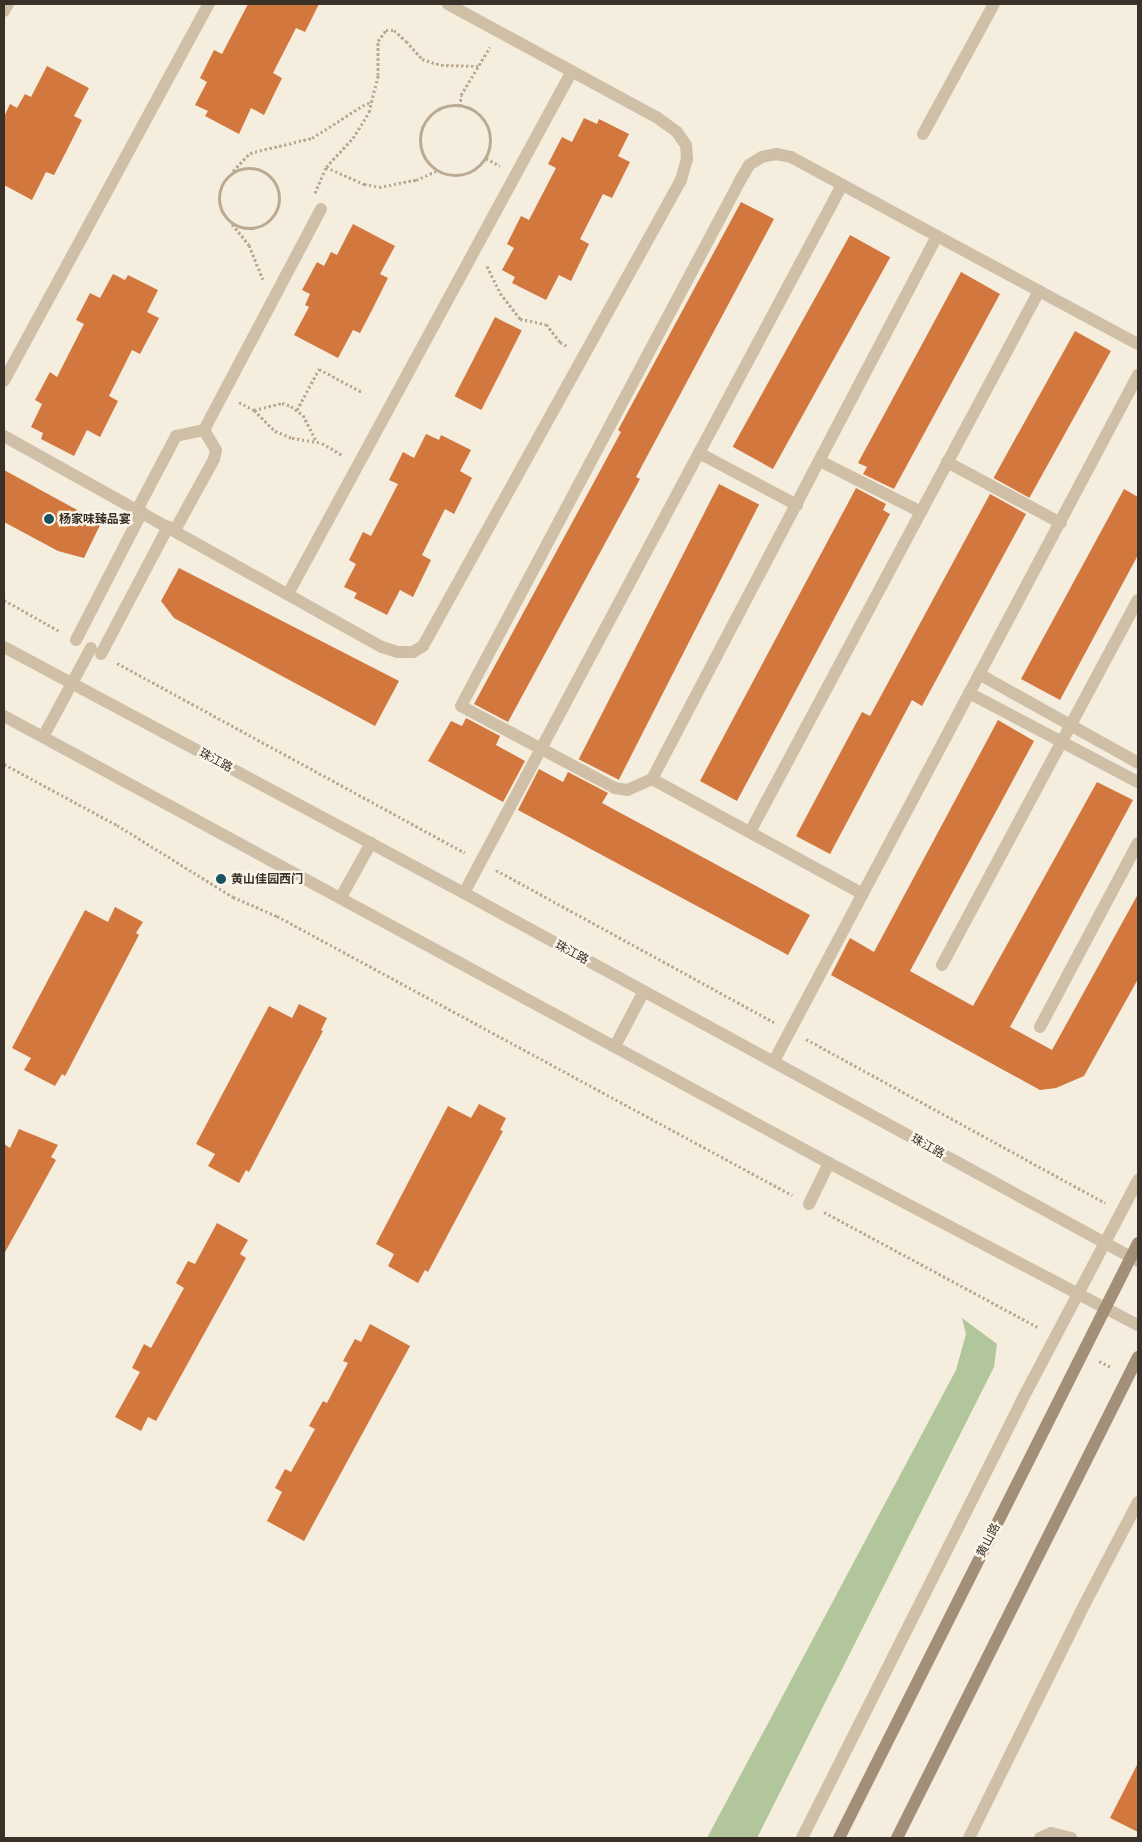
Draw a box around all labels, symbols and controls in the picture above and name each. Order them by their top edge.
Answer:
place label: 杨家味臻品宴 [59,512,131,526]
marker: 杨家味臻品宴 [43,513,55,525]
street label: 珠江路 [197,745,235,775]
place label: 黄山佳园西门 [231,872,303,886]
marker: 黄山佳园西门 [215,873,227,885]
street label: 珠江路 [553,937,591,967]
street label: 珠江路 [909,1131,947,1161]
street label: 黄山路 [973,1521,1003,1559]

